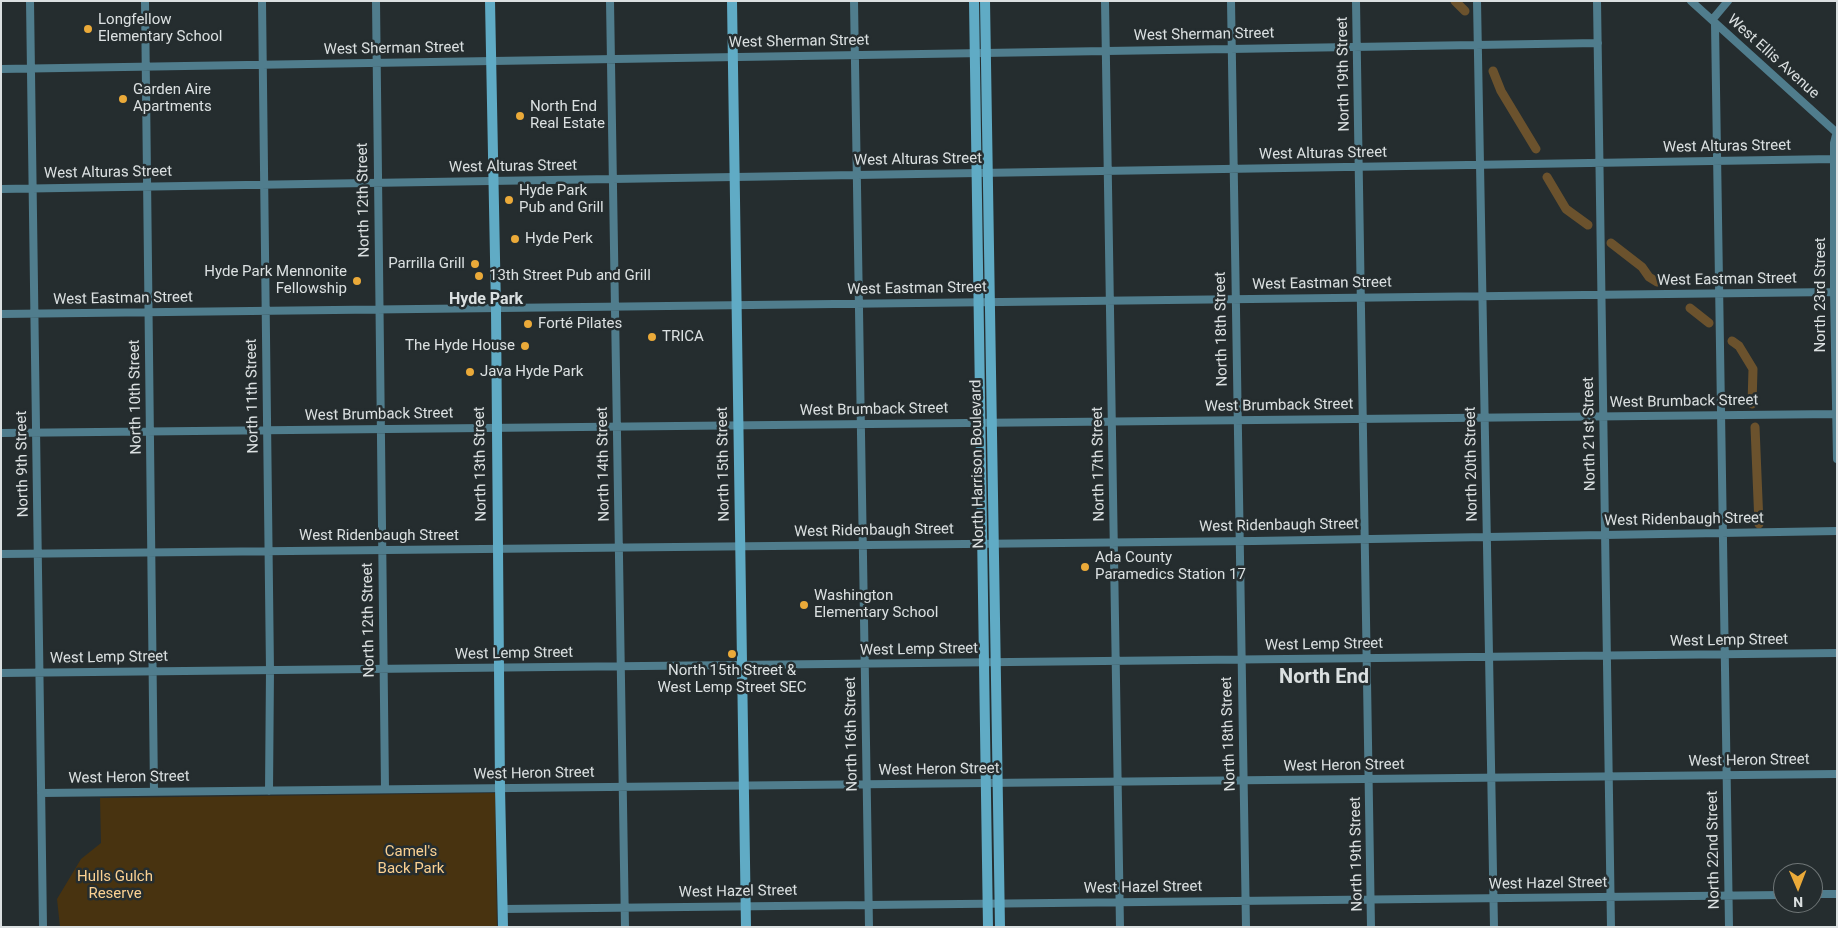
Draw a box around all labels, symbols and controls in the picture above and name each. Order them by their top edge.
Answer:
place label: Longfellow Elementary School [98,11,222,46]
street label: West Ellis Avenue [1723,11,1823,103]
street label: North 19th Street [1334,16,1354,132]
marker: Longfellow Elementary School [82,23,94,35]
street label: West Sherman Street [1134,25,1274,45]
street label: West Sherman Street [729,32,869,52]
street label: West Sherman Street [324,39,464,59]
place label: Garden Aire Apartments [133,81,212,116]
marker: Garden Aire Apartments [117,93,129,105]
place label: North End Real Estate [530,98,605,133]
marker: North End Real Estate [514,110,526,122]
street label: West Alturas Street [1663,137,1791,157]
street label: North 12th Street [354,142,374,258]
street label: West Alturas Street [1259,144,1387,164]
street label: West Alturas Street [854,150,982,170]
street label: West Alturas Street [449,157,577,177]
street label: West Alturas Street [44,163,172,183]
place label: Hyde Park Pub and Grill [519,182,604,217]
marker: Hyde Park Pub and Grill [503,194,515,206]
place label: Hyde Perk [525,230,593,248]
marker: Hyde Perk [509,233,521,245]
street label: North 23rd Street [1812,237,1830,353]
place label: Parrilla Grill [388,255,465,273]
marker: Parrilla Grill [469,258,481,270]
place label: Hyde Park Mennonite Fellowship [204,263,347,298]
place label: 13th Street Pub and Grill [489,267,651,285]
marker: 13th Street Pub and Grill [473,270,485,282]
street label: West Eastman Street [1657,270,1797,290]
street label: North 18th Street [1212,271,1232,387]
street label: West Eastman Street [1252,274,1392,294]
marker: Hyde Park Mennonite Fellowship [351,275,363,287]
street label: West Eastman Street [847,279,987,299]
street label: West Eastman Street [53,289,193,309]
district label: Hyde Park [449,290,523,310]
place label: Forté Pilates [538,315,622,333]
marker: Forté Pilates [522,318,534,330]
place label: TRICA [662,328,704,346]
marker: TRICA [646,331,658,343]
place label: The Hyde House [405,337,515,355]
street label: North 11th Street [243,338,263,454]
street label: North 10th Street [126,339,146,455]
marker: The Hyde House [519,340,531,352]
place label: Java Hyde Park [480,363,583,381]
marker: Java Hyde Park [464,366,476,378]
street label: North 21st Street [1580,377,1600,491]
street label: North Harrison Boulevard [968,379,988,549]
street label: West Brumback Street [1610,392,1758,412]
street label: West Brumback Street [1205,396,1353,416]
street label: West Brumback Street [800,400,948,420]
street label: West Brumback Street [305,405,453,425]
street label: North 13th Street [471,406,491,522]
street label: North 14th Street [594,406,614,522]
street label: North 15th Street [714,406,734,522]
street label: North 17th Street [1089,406,1109,522]
street label: North 20th Street [1462,406,1482,522]
street label: North 9th Street [13,411,33,517]
street label: West Ridenbaugh Street [1604,510,1764,530]
street label: West Ridenbaugh Street [1199,516,1359,536]
street label: West Ridenbaugh Street [794,521,954,541]
street label: West Ridenbaugh Street [299,527,459,545]
place label: Ada County Paramedics Station 17 [1095,549,1246,584]
marker: Ada County Paramedics Station 17 [1079,561,1091,573]
street label: North 12th Street [359,562,379,678]
place label: Washington Elementary School [814,587,938,622]
marker: Washington Elementary School [798,599,810,611]
street label: West Lemp Street [1670,631,1788,651]
street label: West Lemp Street [1265,635,1383,655]
street label: West Lemp Street [860,640,978,660]
street label: West Lemp Street [455,644,573,664]
street label: West Lemp Street [50,648,168,668]
marker: North 15th Street & West Lemp Street SEC [726,648,738,660]
place label: North 15th Street & West Lemp Street SEC [657,662,807,697]
district label: North End [1279,666,1369,690]
street label: North 16th Street [842,676,862,792]
street label: North 18th Street [1218,676,1240,792]
street label: West Heron Street [1688,751,1810,771]
street label: West Heron Street [1283,756,1405,776]
street label: West Heron Street [878,760,1000,780]
street label: West Heron Street [473,764,595,784]
street label: West Heron Street [68,768,190,788]
street label: North 22nd Street [1704,791,1724,909]
street label: North 19th Street [1347,796,1367,912]
park label: Camel's Back Park [378,843,444,878]
north arrow [1773,863,1823,913]
park label: Hulls Gulch Reserve [77,868,153,903]
street label: West Hazel Street [1489,874,1607,894]
street label: West Hazel Street [1084,878,1202,898]
street label: West Hazel Street [679,882,797,902]
text: N [1793,894,1803,910]

